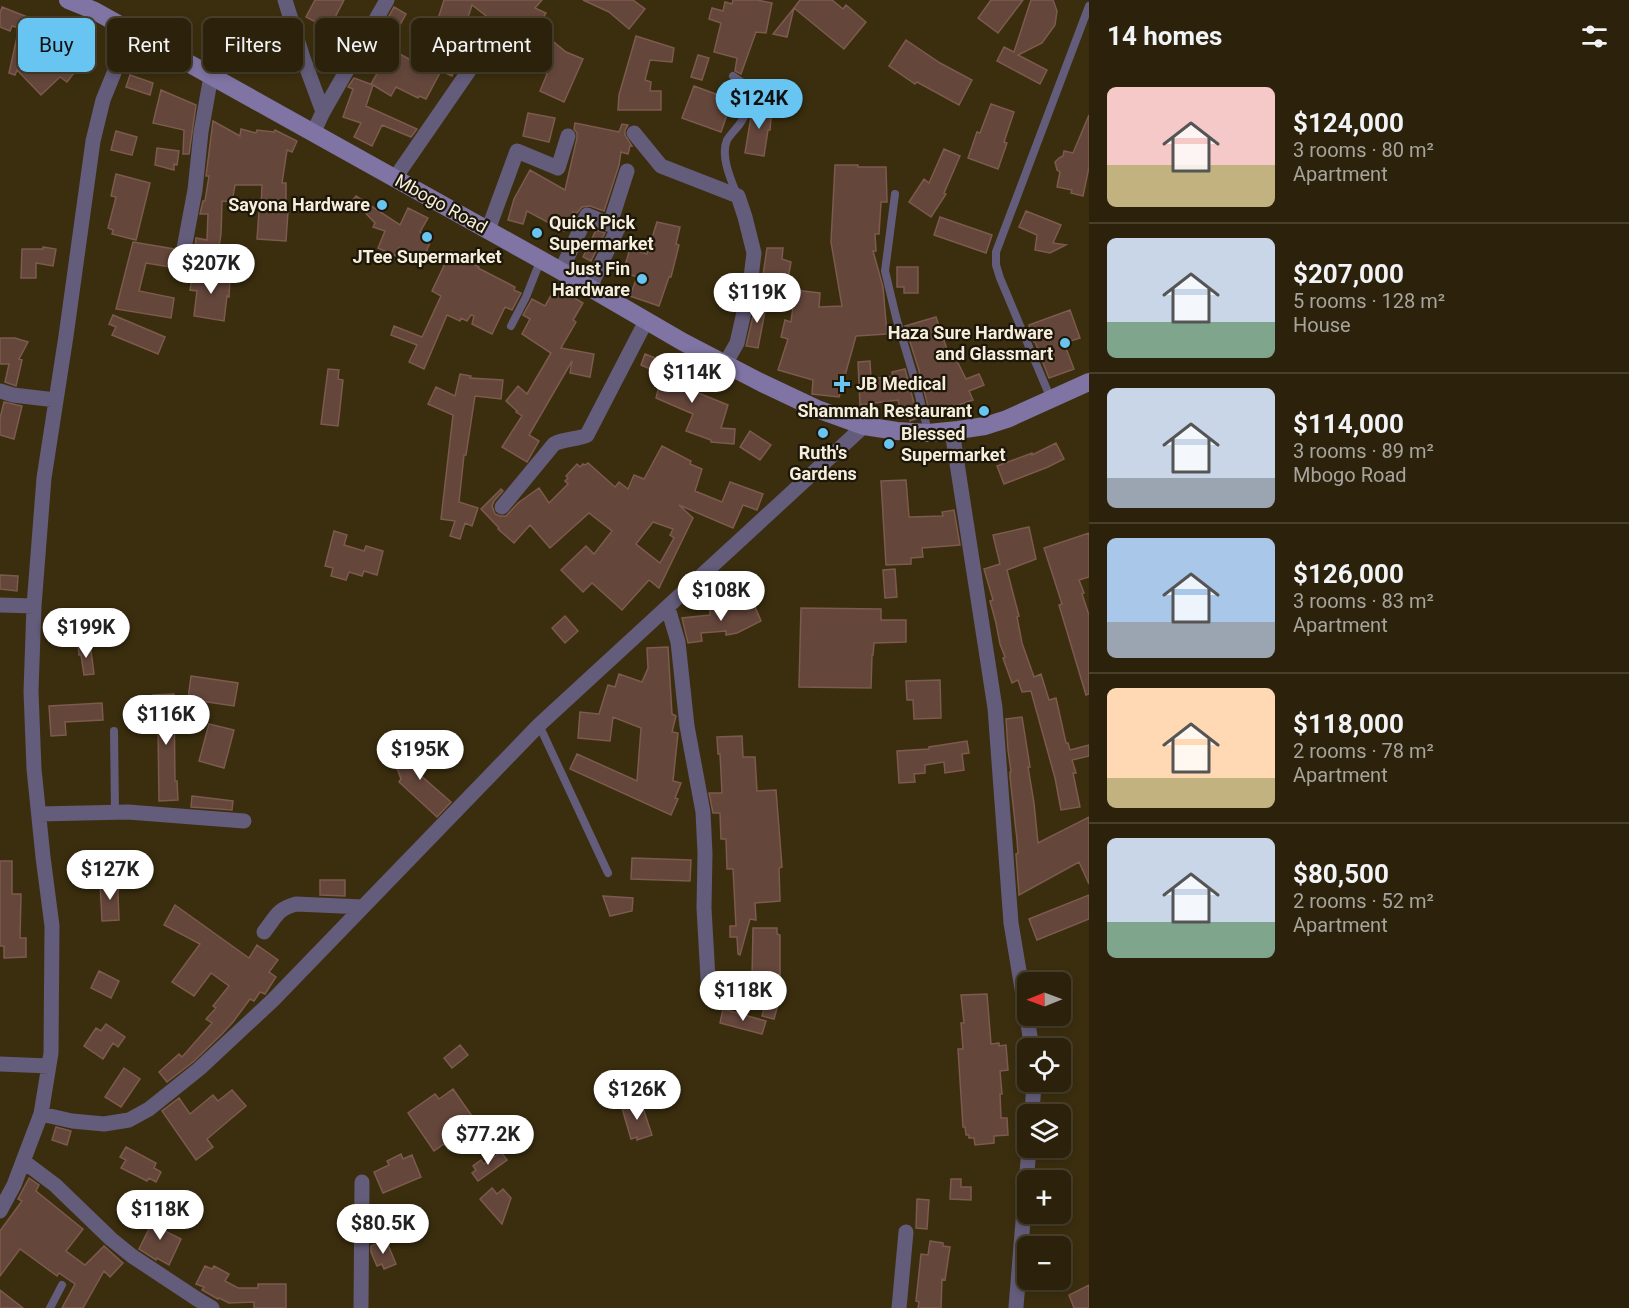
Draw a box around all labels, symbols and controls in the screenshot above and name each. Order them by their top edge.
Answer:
chip: Buy [18,18,95,72]
chip: Rent [107,18,191,72]
chip: Filters [203,18,303,72]
chip: New [315,18,399,72]
chip: Apartment [411,18,552,72]
icon: filters [1578,20,1611,53]
text: 14 homes [1107,21,1222,51]
pin: $124K [717,79,801,130]
text: $124K [730,86,788,110]
text: $124,000 [1293,108,1404,138]
icon: home [1155,111,1227,183]
text: 3 rooms · 80 m² [1293,138,1434,162]
text: Apartment [1293,162,1388,186]
street label: Mbogo Road [391,170,491,238]
place label: Sayona Hardware [228,194,370,215]
marker: Sayona Hardware [375,198,389,212]
place label: Quick Pick Supermarket [549,212,654,254]
marker: Quick Pick Supermarket [530,226,544,240]
marker: JTee Supermarket [420,230,434,244]
pin: $207K [169,244,253,295]
place label: JTee Supermarket [353,246,501,267]
text: $207K [182,251,240,275]
place label: Just Fin Hardware [552,258,630,300]
text: $207,000 [1293,259,1404,289]
icon: home [1155,262,1227,334]
marker: Just Fin Hardware [635,272,649,286]
pin: $119K [715,273,799,324]
text: $119K [728,280,786,304]
text: 5 rooms · 128 m² [1293,289,1445,313]
text: House [1293,313,1351,337]
place label: Haza Sure Hardware and Glassmart [888,322,1053,364]
marker: Haza Sure Hardware and Glassmart [1058,336,1072,350]
pin: $114K [650,353,734,404]
text: $114K [663,360,721,384]
place label: JB Medical [856,373,946,394]
marker: JB Medical [833,375,851,393]
place label: Shammah Restaurant [797,400,972,421]
marker: Shammah Restaurant [977,404,991,418]
text: $114,000 [1293,409,1404,439]
icon: home [1155,412,1227,484]
place label: Blessed Supermarket [901,423,1006,465]
marker: Ruth's Gardens [816,426,830,440]
marker: Blessed Supermarket [882,437,896,451]
text: 3 rooms · 89 m² [1293,439,1434,463]
place label: Ruth's Gardens [789,442,857,484]
text: Mbogo Road [1293,463,1407,487]
text: $126,000 [1293,559,1404,589]
icon: home [1155,562,1227,634]
pin: $108K [679,571,763,622]
text: $108K [692,578,750,602]
text: 3 rooms · 83 m² [1293,589,1434,613]
pin: $199K [44,608,128,659]
text: Apartment [1293,613,1388,637]
text: $199K [57,615,115,639]
pin: $116K [124,695,208,746]
text: $116K [137,702,195,726]
text: $118,000 [1293,709,1404,739]
icon: home [1155,712,1227,784]
pin: $195K [378,730,462,781]
text: $195K [391,737,449,761]
text: 2 rooms · 78 m² [1293,739,1434,763]
text: Apartment [1293,763,1388,787]
pin: $127K [68,850,152,901]
text: $127K [81,857,139,881]
text: $80,500 [1293,859,1389,889]
icon: home [1155,862,1227,934]
text: 2 rooms · 52 m² [1293,889,1434,913]
text: Apartment [1293,913,1388,937]
pin: $118K [701,971,785,1022]
north arrow [1017,972,1071,1026]
map controls [1017,972,1071,1290]
text: $118K [714,978,772,1002]
button: locate [1017,1038,1071,1092]
pin: $126K [595,1070,679,1121]
text: $126K [608,1077,666,1101]
button: layers [1017,1104,1071,1158]
pin: $77.2K [439,1115,537,1166]
text: $77.2K [456,1122,520,1146]
button: + [1017,1170,1071,1224]
pin: $118K [118,1190,202,1241]
text: $118K [131,1197,189,1221]
pin: $80.5K [334,1204,432,1255]
text: $80.5K [351,1211,415,1235]
button: − [1017,1236,1071,1290]

